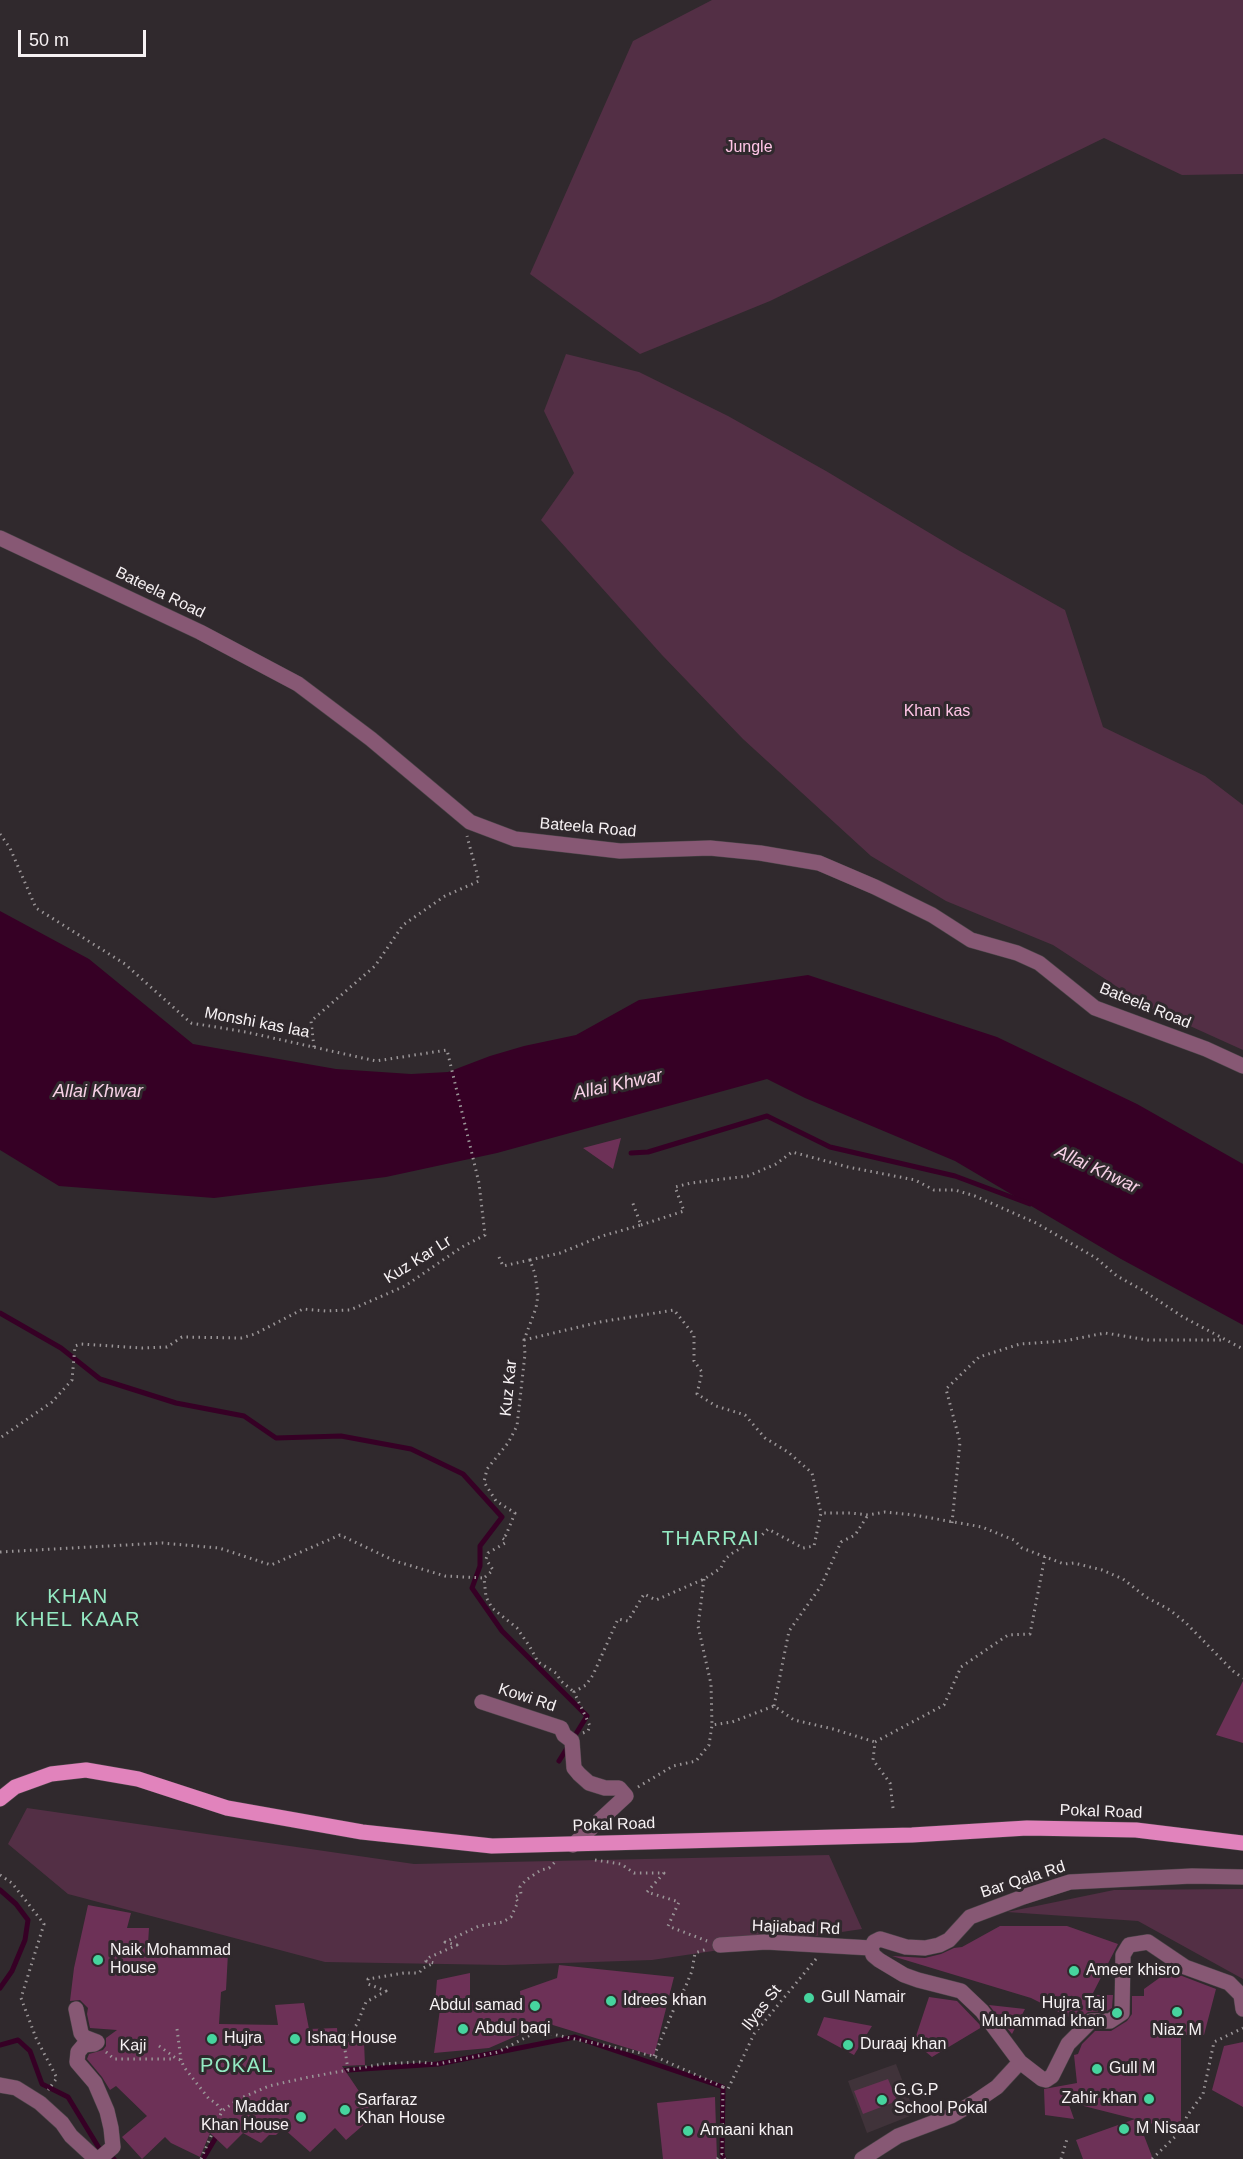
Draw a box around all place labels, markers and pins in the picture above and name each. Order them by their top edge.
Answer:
place label: Naik Mohammad House [110,1941,231,1979]
marker: Naik Mohammad House [91,1953,105,1967]
place label: Ameer khisro [1086,1961,1180,1981]
marker: Ameer khisro [1067,1964,1081,1978]
place label: Gull Namair [821,1988,905,2008]
place label: Idrees khan [623,1991,707,2011]
marker: Gull Namair [802,1991,816,2005]
marker: Idrees khan [604,1994,618,2008]
place label: Hujra Taj Muhammad khan [981,1994,1105,2032]
place label: Abdul samad [430,1996,523,2016]
marker: Abdul samad [528,1999,542,2013]
marker: Niaz M [1170,2005,1184,2019]
marker: Hujra Taj Muhammad khan [1110,2006,1124,2020]
place label: Abdul baqi [475,2019,551,2039]
place label: Niaz M [1152,2021,1202,2041]
marker: Abdul baqi [456,2022,470,2036]
place label: Hujra [224,2029,262,2049]
place label: Ishaq House [307,2029,397,2049]
marker: Hujra [205,2032,219,2046]
marker: Ishaq House [288,2032,302,2046]
place label: Duraaj khan [860,2035,946,2055]
marker: Duraaj khan [841,2038,855,2052]
place label: Gull M [1109,2059,1155,2079]
marker: Gull M [1090,2062,1104,2076]
place label: G.G.P School Pokal [894,2081,987,2119]
place label: Zahir khan [1061,2089,1137,2109]
place label: Sarfaraz Khan House [357,2091,445,2129]
marker: Zahir khan [1142,2092,1156,2106]
marker: G.G.P School Pokal [875,2093,889,2107]
place label: Maddar Khan House [201,2098,289,2136]
marker: Sarfaraz Khan House [338,2103,352,2117]
marker: Maddar Khan House [294,2110,308,2124]
place label: M Nisaar [1136,2119,1200,2139]
place label: Amaani khan [700,2121,793,2141]
marker: M Nisaar [1117,2122,1131,2136]
marker: Amaani khan [681,2124,695,2138]

